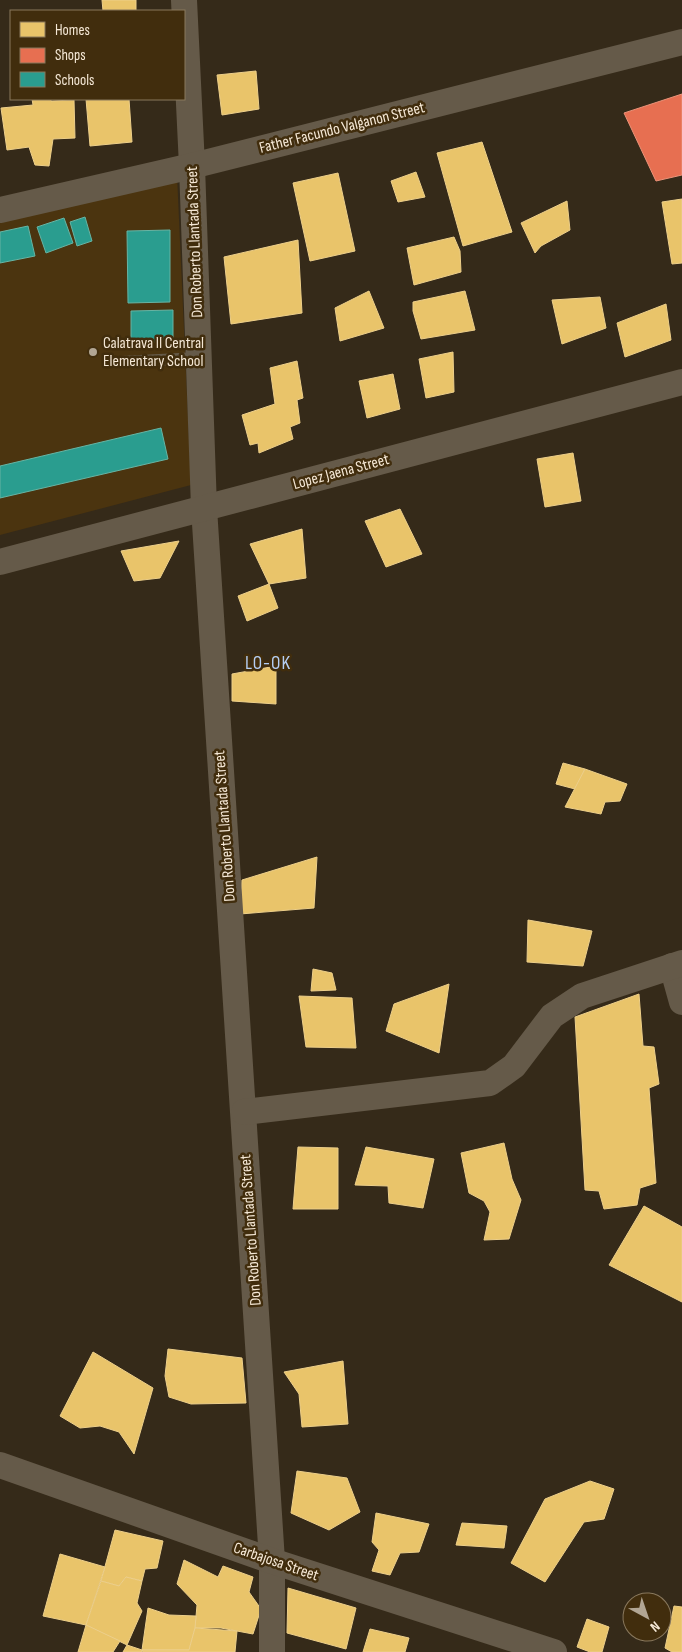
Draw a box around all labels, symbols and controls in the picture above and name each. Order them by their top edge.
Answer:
legend [10,10,185,100]
text: Homes [55,21,90,40]
text: Shops [55,46,86,65]
text: Schools [55,71,94,90]
street label: Father Facundo Valganon Street [257,98,427,158]
street label: Don Roberto Llantada Street [183,166,207,318]
place label: Calatrava II Central Elementary School [103,334,204,371]
marker: Calatrava II Central Elementary School [87,346,99,358]
street label: Lopez Jaena Street [291,450,391,494]
district label: LO-OK [245,652,291,675]
street label: Don Roberto Llantada Street [210,750,240,902]
street label: Don Roberto Llantada Street [236,1154,266,1306]
street label: Carbajosa Street [231,1539,321,1585]
north arrow [622,1592,672,1642]
text: N [647,1618,663,1635]

